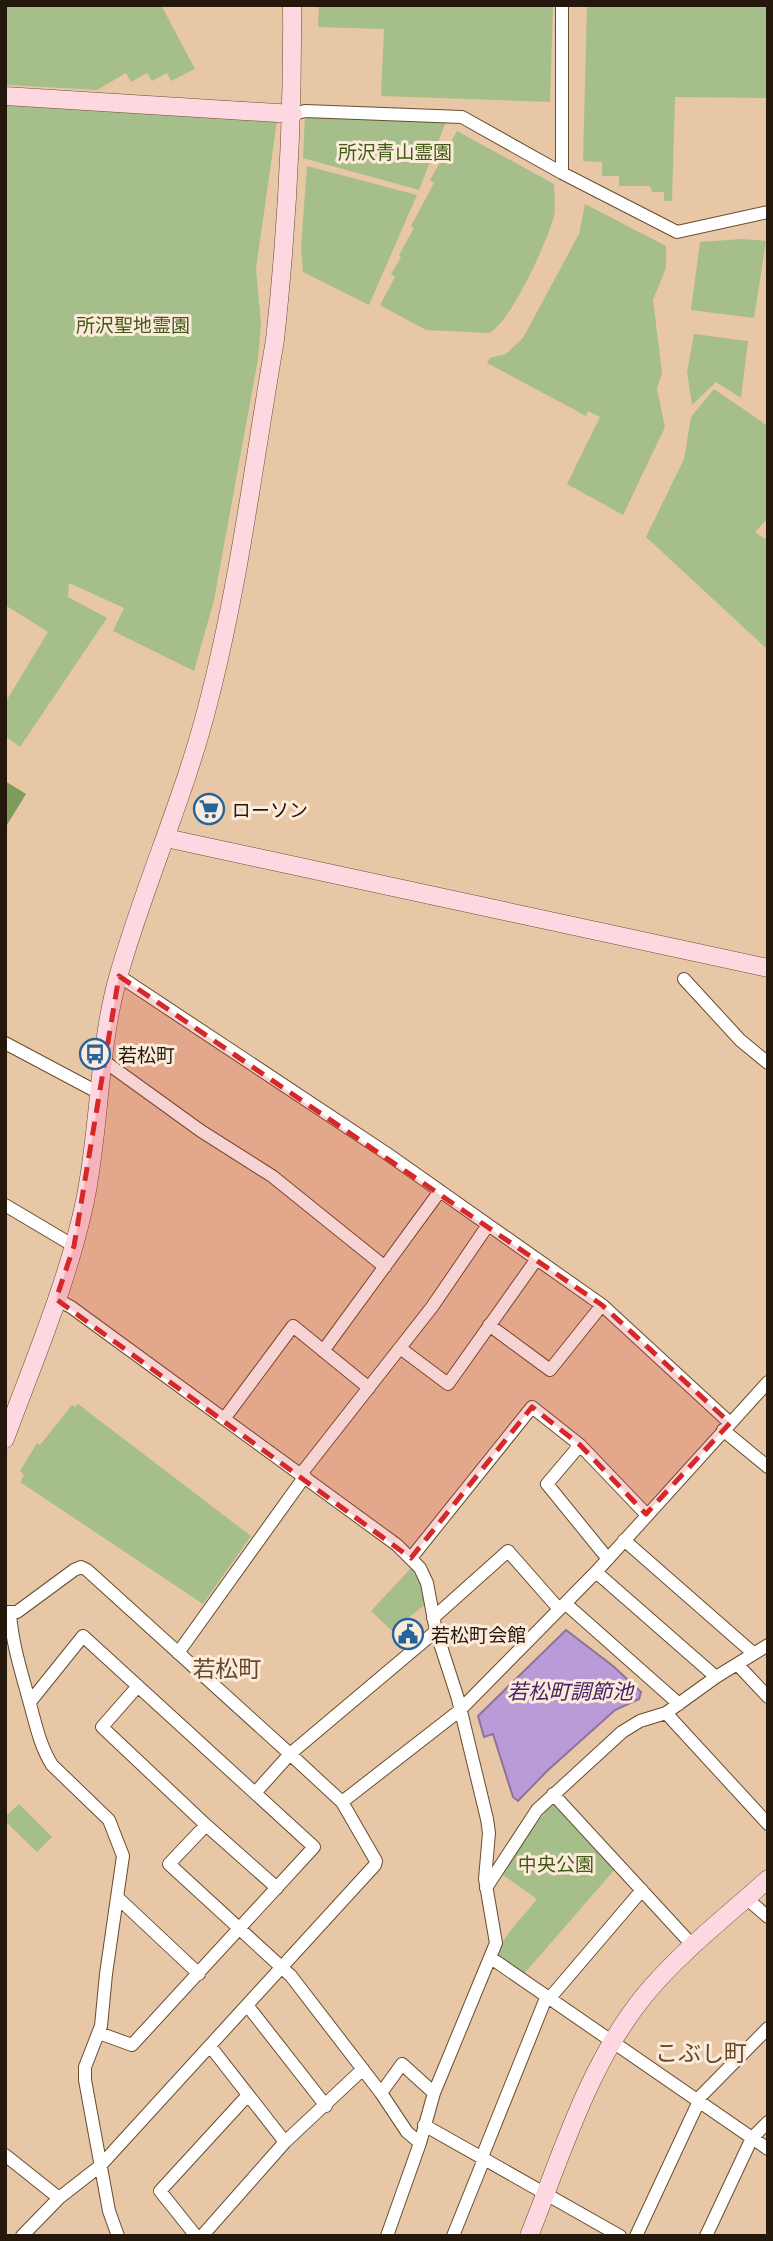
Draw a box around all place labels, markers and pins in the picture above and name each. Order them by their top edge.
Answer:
supermarket icon: ローソン [192,792,226,826]
place label: ローソン [232,798,308,821]
bus stop icon: 若松町 [78,1037,112,1071]
place label: 若松町 [118,1043,175,1066]
public building icon: 若松町会館 [391,1617,425,1651]
place label: 若松町会館 [431,1623,526,1646]

